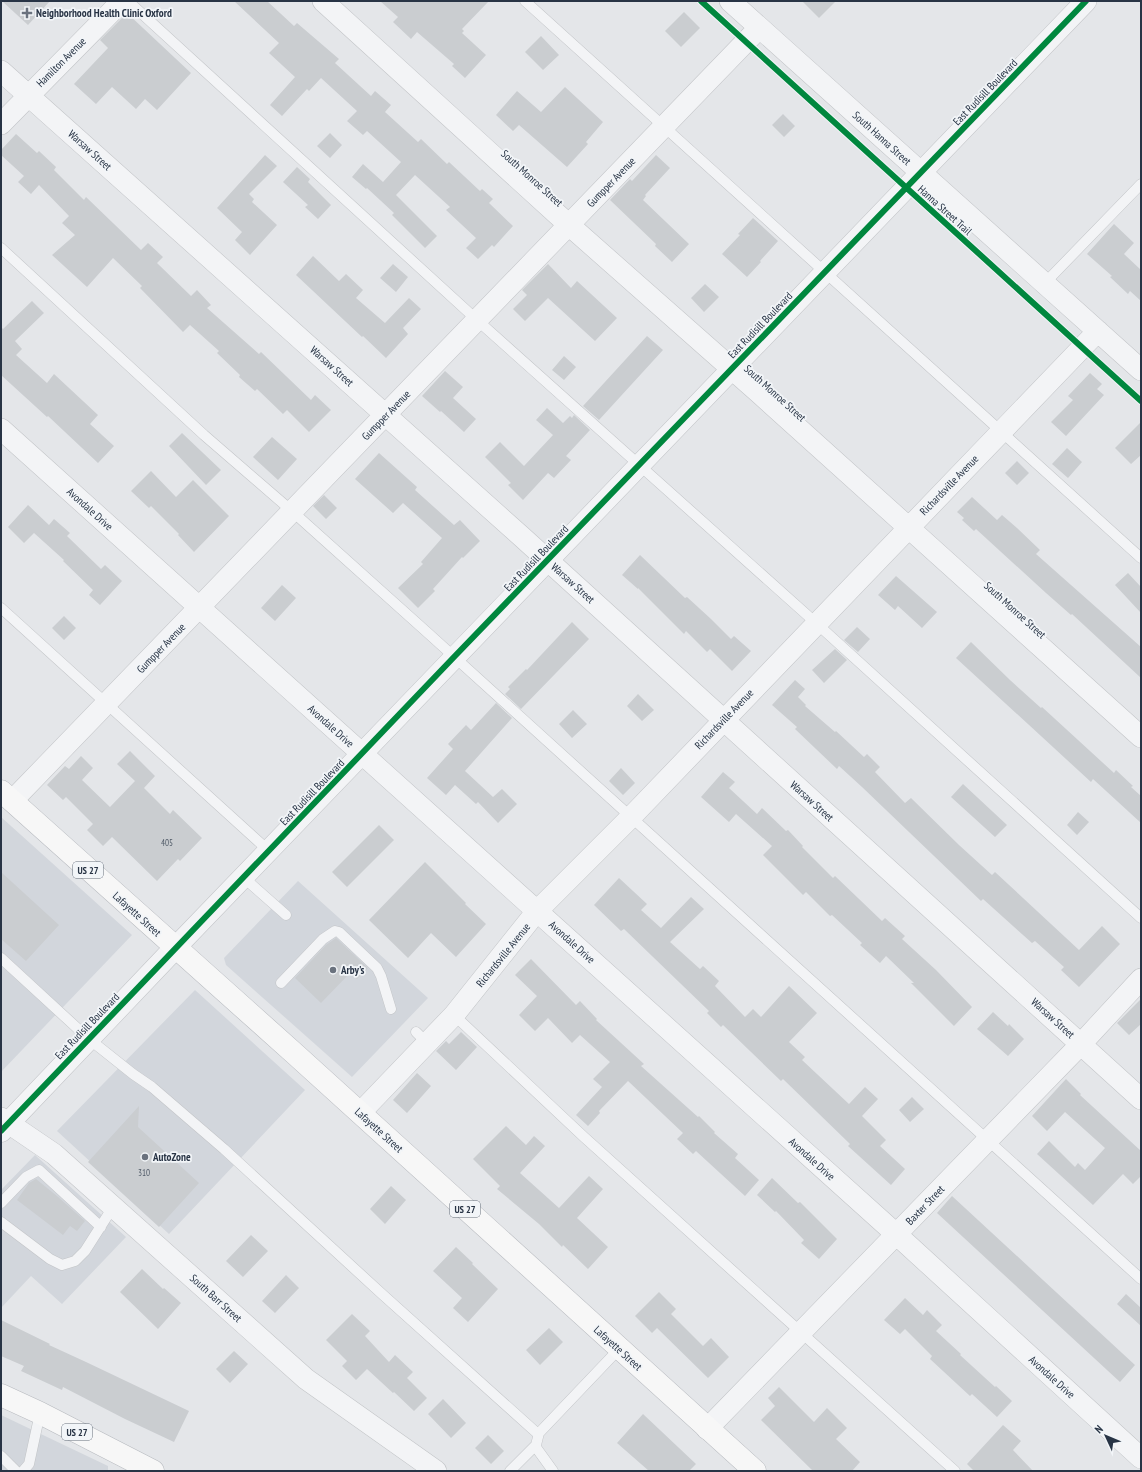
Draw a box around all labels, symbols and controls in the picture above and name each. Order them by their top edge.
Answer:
place label: Neighborhood Health Clinic Oxford [36,6,172,20]
marker: Neighborhood Health Clinic Oxford [21,7,33,19]
street label: Hamilton Avenue [33,34,89,90]
street label: East Rudisill Boulevard [950,56,1020,128]
street label: South Hanna Street [850,108,914,168]
street label: Warsaw Street [65,127,115,173]
street label: South Monroe Street [498,147,566,209]
street label: Gumpper Avenue [584,154,639,210]
street label: Hanna Street Trail [915,182,975,238]
street label: East Rudisill Boulevard [725,289,795,361]
street label: Warsaw Street [307,343,357,389]
street label: South Monroe Street [741,362,809,424]
street label: Gumpper Avenue [359,387,414,443]
street label: Richardsville Avenue [917,452,982,518]
street label: Avondale Drive [64,485,116,534]
street label: East Rudisill Boulevard [501,522,571,594]
street label: Warsaw Street [548,560,598,606]
street label: South Monroe Street [981,579,1049,641]
street label: Gumpper Avenue [134,620,189,676]
street label: Richardsville Avenue [692,686,757,752]
street label: Avondale Drive [305,702,357,751]
street label: East Rudisill Boulevard [277,756,347,828]
street label: Warsaw Street [787,778,837,824]
house number: 405 [161,837,173,848]
road number: US 27 [73,862,103,878]
street label: Lafayette Street [110,889,164,939]
street label: Avondale Drive [546,918,598,967]
street label: Richardsville Avenue [473,920,533,990]
place label: Arby's [340,963,365,977]
marker: Arby's [328,965,338,975]
street label: East Rudisill Boulevard [52,990,122,1062]
street label: Warsaw Street [1028,995,1078,1041]
street label: Lafayette Street [352,1105,406,1155]
street label: Avondale Drive [786,1135,838,1184]
place label: AutoZone [152,1150,191,1164]
marker: AutoZone [140,1152,150,1162]
house number: 310 [138,1167,150,1178]
street label: Baxter Street [903,1182,947,1228]
road number: US 27 [450,1201,480,1217]
street label: South Barr Street [187,1271,245,1325]
street label: Lafayette Street [591,1323,645,1373]
street label: Avondale Drive [1026,1353,1078,1402]
north arrow [1086,1416,1126,1456]
text: N [1092,1422,1106,1436]
road number: US 27 [62,1424,92,1440]

